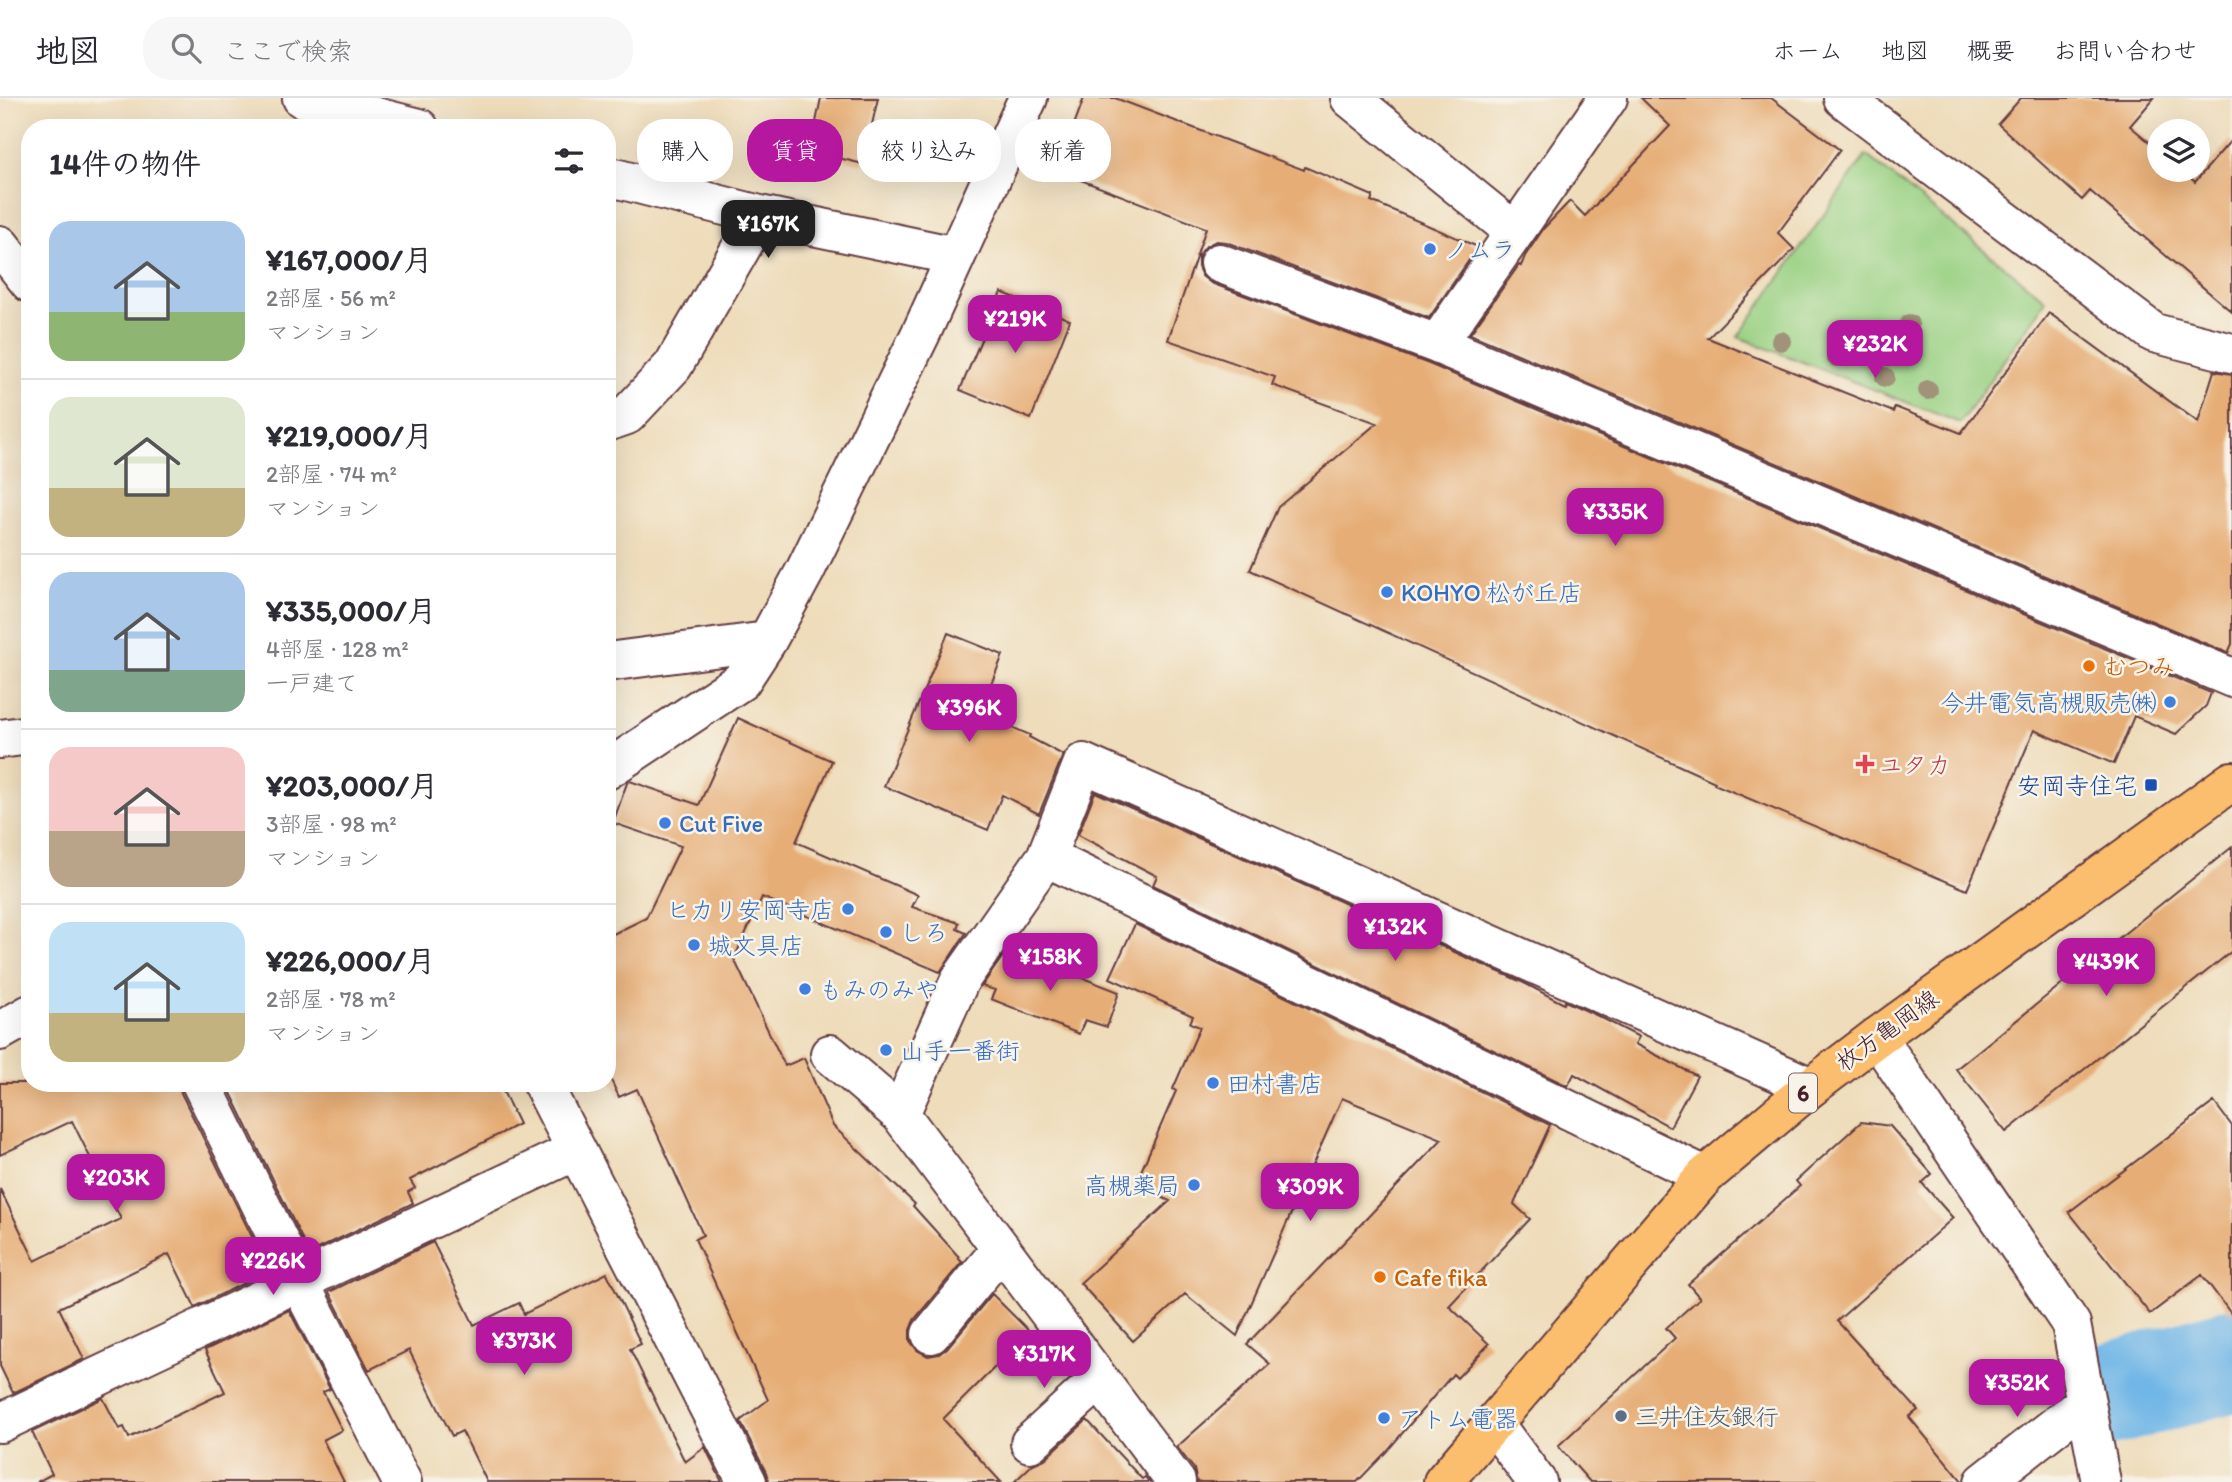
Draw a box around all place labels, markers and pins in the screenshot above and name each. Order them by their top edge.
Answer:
pin: ¥167K [719,200,817,260]
place label: ノムラ [1444,235,1516,264]
marker: ノムラ [1422,241,1438,257]
pin: ¥219K [966,296,1064,355]
pin: ¥232K [1826,320,1924,380]
pin: ¥335K [1566,489,1664,548]
place label: KOHYO 松が丘店 [1401,578,1582,607]
marker: KOHYO 松が丘店 [1379,584,1395,600]
place label: むつみ [2103,652,2175,681]
marker: むつみ [2081,658,2097,674]
pin: ¥396K [920,684,1018,744]
place label: 今井電気高槻販売㈱ [1940,688,2156,717]
marker: 今井電気高槻販売㈱ [2162,694,2178,710]
place label: ユタカ [1879,750,1951,779]
marker: ユタカ [1857,756,1873,772]
place label: 安岡寺住宅 [2017,771,2137,800]
marker: 安岡寺住宅 [2143,777,2159,793]
place label: Cut Five [679,809,763,838]
marker: Cut Five [657,815,673,831]
place label: ヒカリ安岡寺店 [666,895,834,924]
marker: ヒカリ安岡寺店 [840,901,856,917]
pin: ¥132K [1346,904,1444,963]
place label: しろ [900,918,948,947]
marker: しろ [878,924,894,940]
place label: 城文具店 [708,931,804,960]
pin: ¥158K [1001,934,1099,993]
marker: 城文具店 [686,937,702,953]
pin: ¥439K [2057,939,2155,998]
place label: もみのみや [819,975,939,1004]
marker: もみのみや [797,981,813,997]
place label: 山手一番街 [900,1036,1020,1065]
marker: 山手一番街 [878,1042,894,1058]
place label: 田村書店 [1227,1069,1323,1098]
marker: 田村書店 [1205,1075,1221,1091]
pin: ¥203K [67,1154,165,1214]
pin: ¥309K [1261,1164,1359,1223]
place label: 高槻薬局 [1084,1171,1180,1200]
marker: 高槻薬局 [1186,1177,1202,1193]
pin: ¥226K [224,1238,322,1297]
place label: Cafe fika [1394,1263,1488,1292]
marker: Cafe fika [1372,1269,1388,1285]
pin: ¥373K [475,1318,573,1377]
pin: ¥317K [995,1330,1093,1390]
pin: ¥352K [1968,1360,2066,1419]
place label: 三井住友銀行 [1635,1402,1779,1431]
place label: アトム電器 [1398,1404,1518,1433]
marker: 三井住友銀行 [1613,1408,1629,1424]
marker: アトム電器 [1376,1410,1392,1426]

